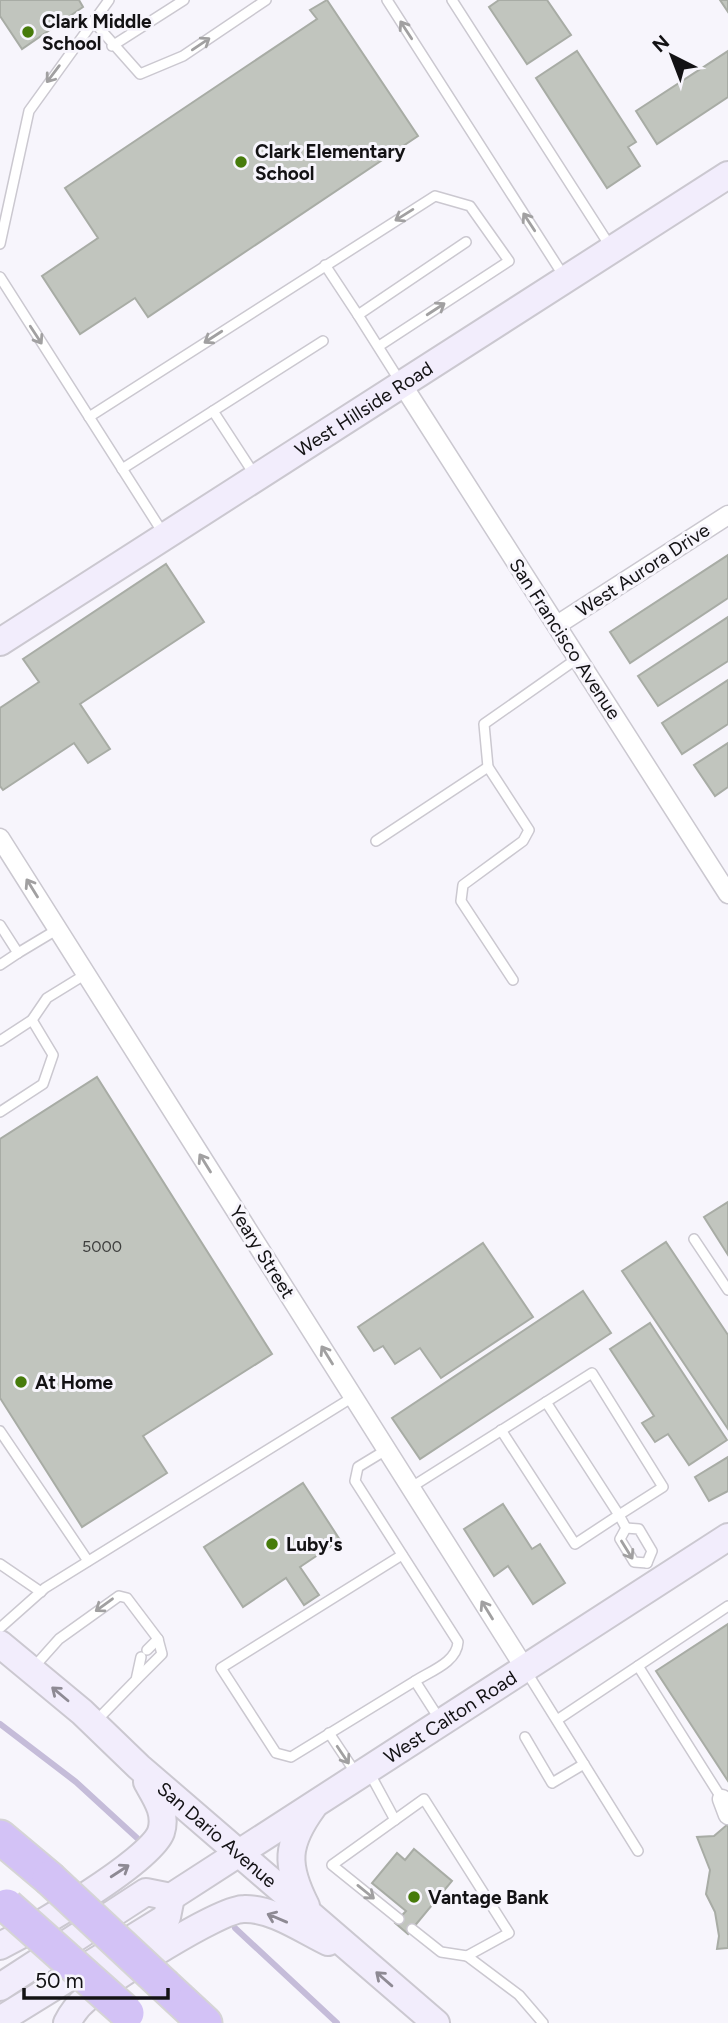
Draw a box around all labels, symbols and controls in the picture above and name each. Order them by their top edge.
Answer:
place label: Clark Middle School [42,10,152,55]
one-way arrow [399,21,413,41]
north arrow [637,21,707,91]
marker: Clark Middle School [20,24,36,40]
text: N [648,30,674,57]
one-way arrow [191,37,210,51]
one-way arrow [46,64,61,82]
place label: Clark Elementary School [255,140,406,185]
marker: Clark Elementary School [233,154,249,170]
one-way arrow [395,208,415,222]
one-way arrow [522,212,536,232]
one-way arrow [426,302,445,316]
one-way arrow [29,325,43,345]
one-way arrow [203,331,223,345]
street label: West Hillside Road [291,356,437,461]
street label: West Aurora Drive [572,518,714,622]
street label: San Francisco Avenue [504,554,626,724]
one-way arrow [24,878,38,898]
one-way arrow [198,1153,212,1173]
street label: Yeary Street [225,1202,299,1302]
house number: 5000 [82,1237,122,1256]
one-way arrow [319,1346,334,1365]
place label: At Home [35,1371,114,1394]
marker: At Home [13,1374,29,1390]
place label: Luby's [286,1533,343,1556]
marker: Luby's [264,1536,280,1552]
one-way arrow [620,1540,634,1560]
one-way arrow [95,1597,114,1612]
one-way arrow [480,1600,494,1620]
street label: West Calton Road [379,1665,521,1768]
one-way arrow [52,1686,70,1702]
one-way arrow [336,1744,350,1764]
street label: San Dario Avenue [153,1777,282,1892]
one-way arrow [110,1864,130,1878]
one-way arrow [356,1884,374,1899]
place label: Vantage Bank [428,1886,549,1909]
marker: Vantage Bank [406,1889,422,1905]
one-way arrow [267,1911,288,1924]
scale bar [24,1956,168,2000]
text: 50 m [35,1968,84,1993]
one-way arrow [376,1971,394,1987]

